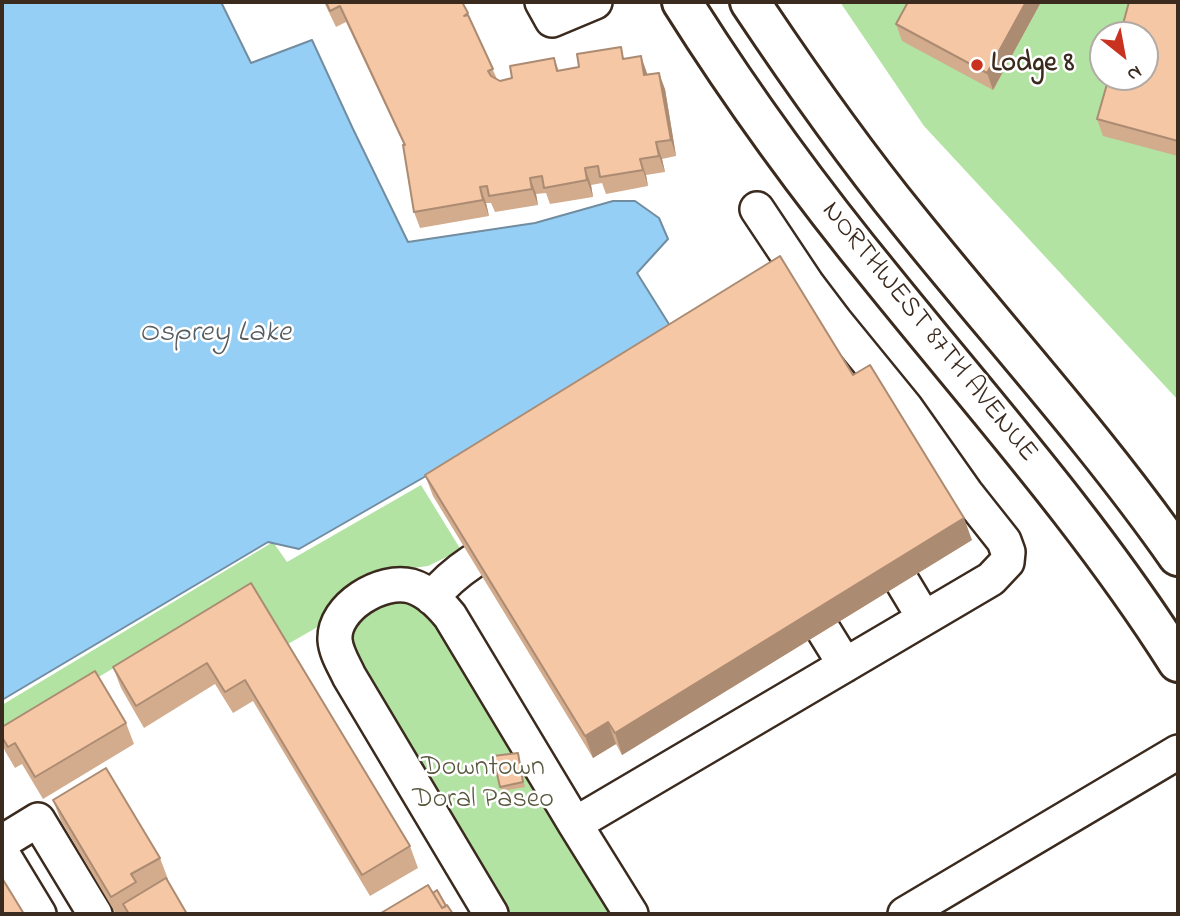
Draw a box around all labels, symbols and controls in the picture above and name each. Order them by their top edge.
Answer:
north arrow [1089,21,1159,91]
place label: Lodge 8 [991,48,1074,82]
marker: Lodge 8 [969,57,985,73]
text: N [1122,58,1147,88]
street label: NORTHWEST 87TH AVENUE [813,196,1043,470]
water label: Osprey Lake [139,317,291,353]
park label: Downtown Doral Paseo [412,752,554,818]

